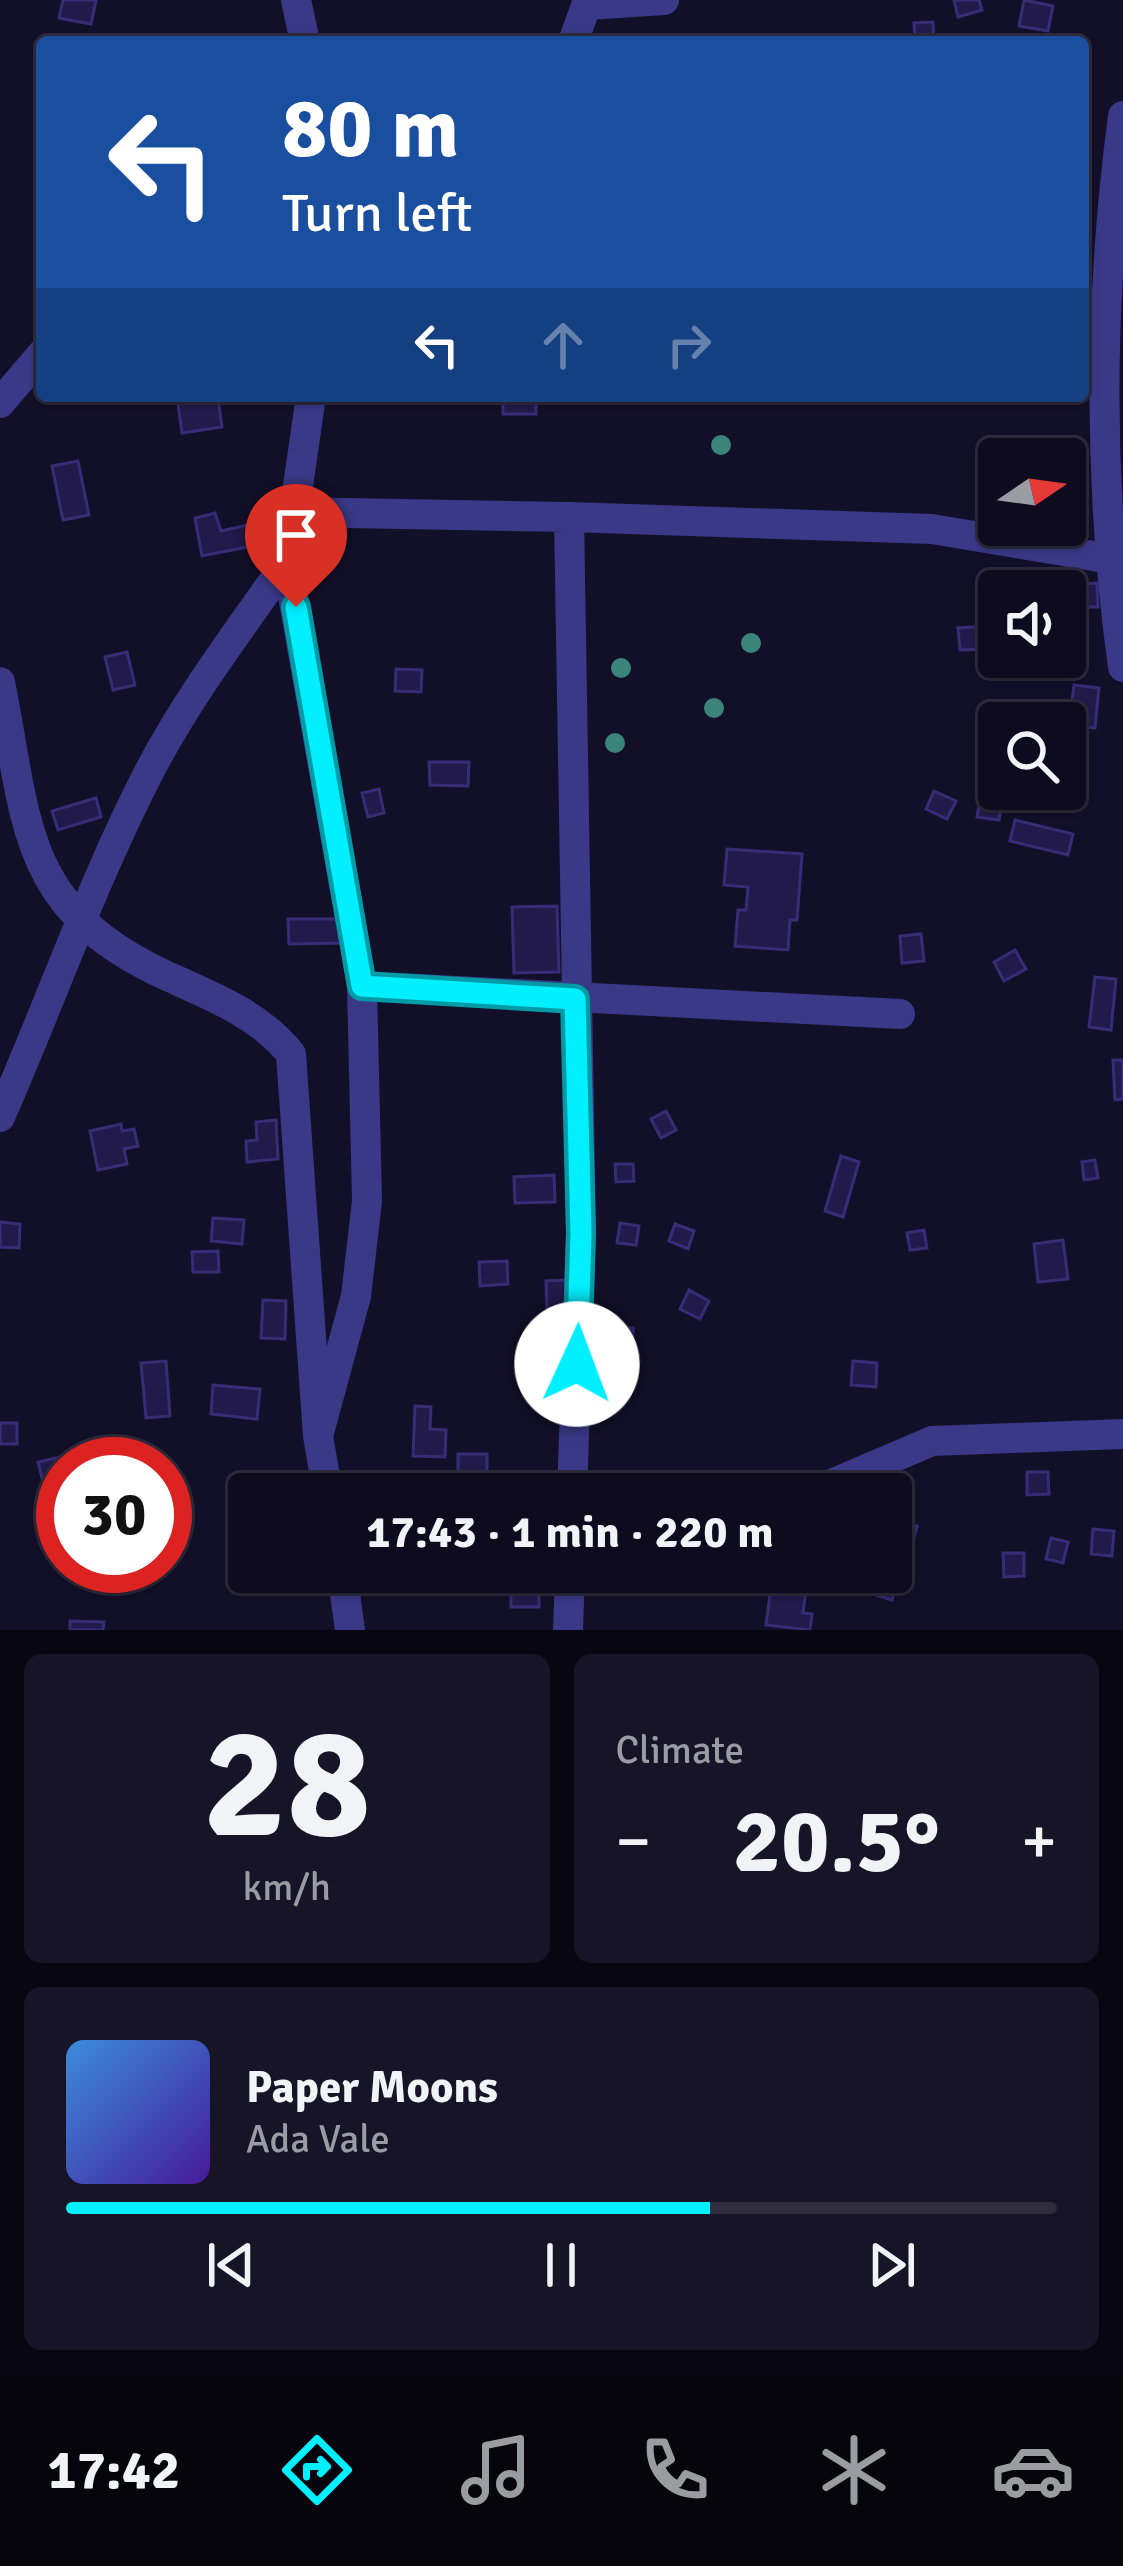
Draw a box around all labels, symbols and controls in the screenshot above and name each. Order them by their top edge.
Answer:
text: 80 m [282,77,459,181]
icon: left [84,84,240,240]
text: Turn left [282,180,472,247]
icon: left [404,312,470,378]
icon: ahead [530,312,596,378]
icon: right [656,312,722,378]
north arrow [978,438,1086,546]
map controls [978,438,1086,810]
pin [245,484,347,607]
icon: arrive [263,502,329,568]
button: sound [978,570,1086,678]
button: search [978,702,1086,810]
position arrow [514,1301,640,1427]
speed limit sign: 30 [36,1437,192,1593]
text: 17:43 · 1 min · 220 m [366,1505,774,1560]
text: 28 [203,1688,371,1881]
text: Climate [616,1726,744,1774]
text: 20.5° [732,1786,940,1897]
text: − [616,1801,651,1882]
text: + [1021,1801,1057,1882]
text: km/h [243,1863,331,1911]
text: Paper Moons [246,2060,498,2115]
text: Ada Vale [246,2115,390,2163]
icon: previous [198,2232,264,2298]
icon: pause [528,2232,594,2298]
icon: next [859,2232,925,2298]
icon: directions [275,2428,359,2512]
icon: music [454,2428,538,2512]
icon: phone [633,2428,717,2512]
icon: climate [812,2428,896,2512]
icon: car [991,2428,1075,2512]
text: 17:42 [48,2437,180,2504]

